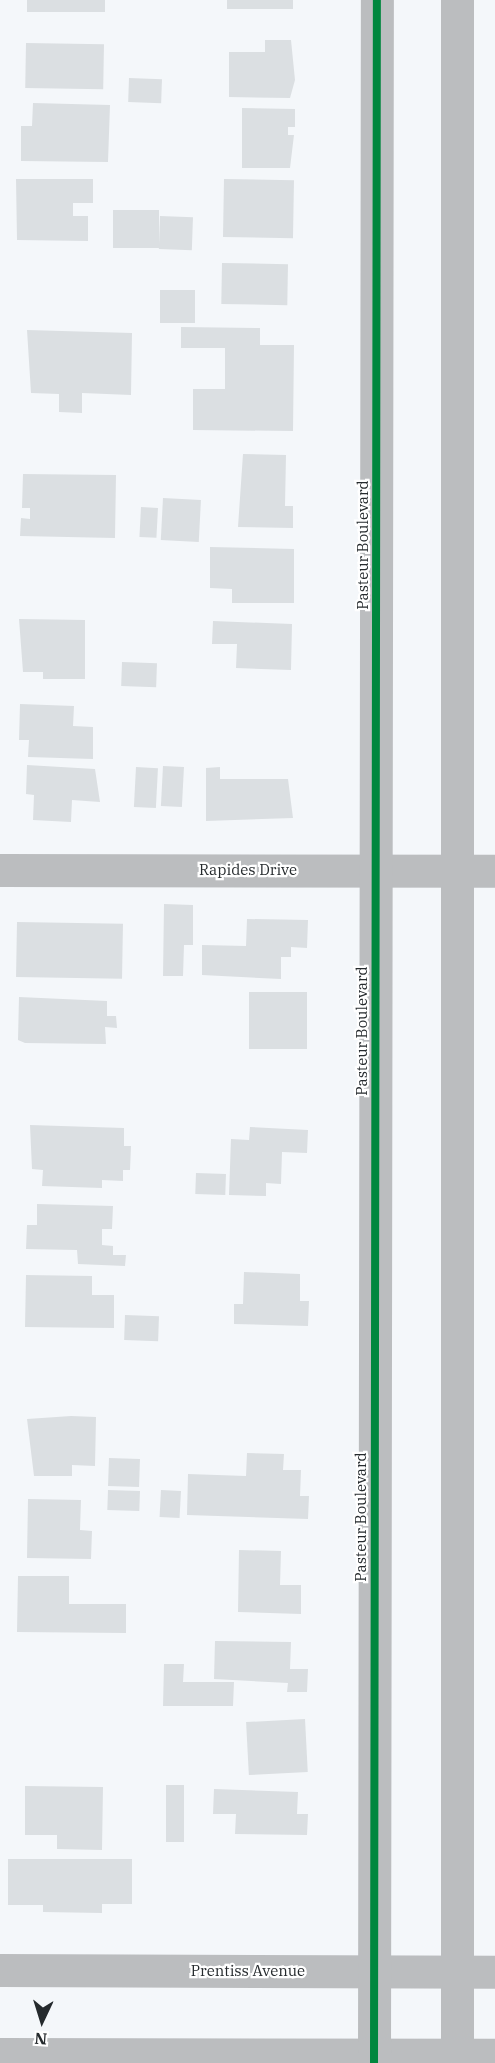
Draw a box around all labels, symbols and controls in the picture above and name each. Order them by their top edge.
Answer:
street label: Pasteur Boulevard [354,480,372,610]
street label: Rapides Drive [199,861,297,879]
street label: Pasteur Boulevard [353,966,371,1096]
street label: Pasteur Boulevard [352,1452,370,1582]
street label: Prentiss Avenue [191,1962,305,1980]
north arrow [12,1991,72,2051]
text: N [34,2029,48,2049]

